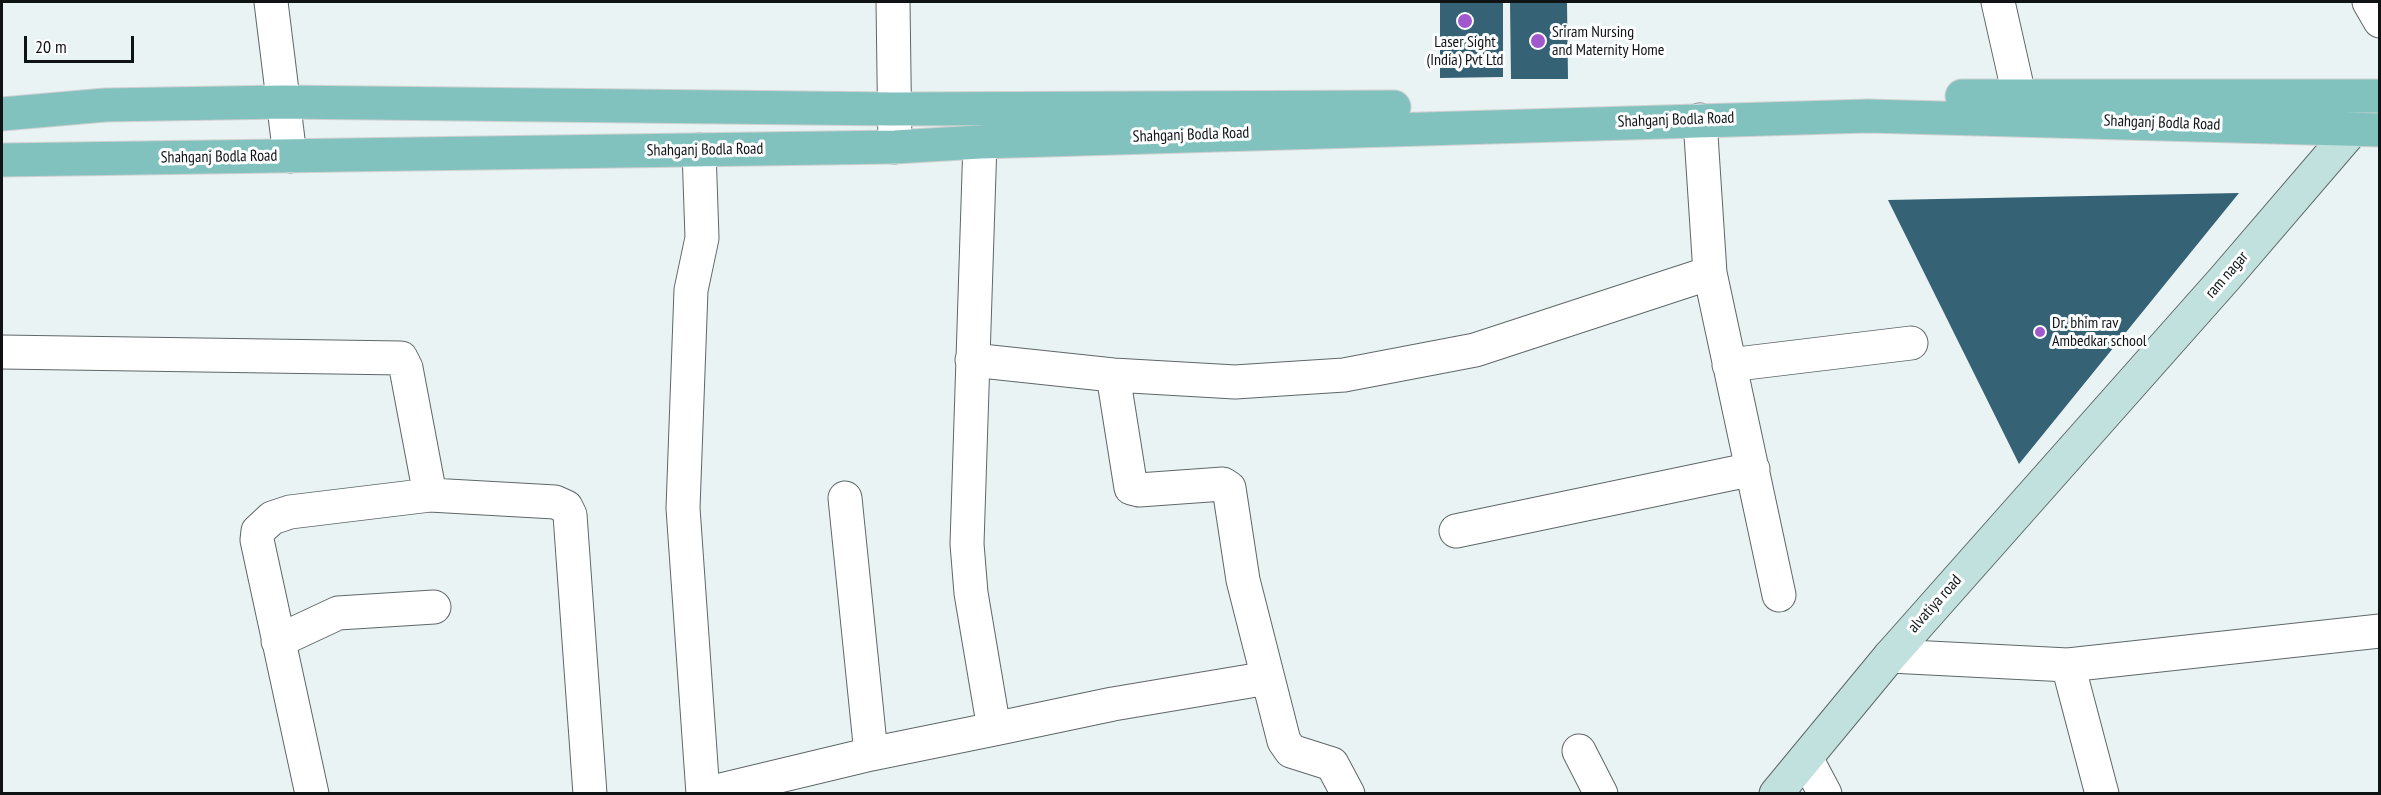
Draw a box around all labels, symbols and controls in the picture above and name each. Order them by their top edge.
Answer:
marker: Laser Sight (India) Pvt Ltd [1456,12,1474,30]
place label: Sriram Nursing and Maternity Home [1552,22,1664,60]
scale bar [27,24,136,62]
place label: Laser Sight (India) Pvt Ltd [1426,32,1504,70]
marker: Sriram Nursing and Maternity Home [1529,32,1547,50]
text: 20 m [35,35,67,58]
street label: Shahganj Bodla Road [1617,108,1735,132]
street label: Shahganj Bodla Road [2103,111,2221,135]
street label: Shahganj Bodla Road [1132,123,1250,147]
street label: Shahganj Bodla Road [646,139,764,161]
street label: Shahganj Bodla Road [160,146,278,168]
street label: ram nagar [2201,248,2253,302]
place label: Dr. bhim rav Ambedkar school [2052,313,2147,351]
marker: Dr. bhim rav Ambedkar school [2033,325,2047,339]
street label: alvatiya road [1904,571,1966,637]

